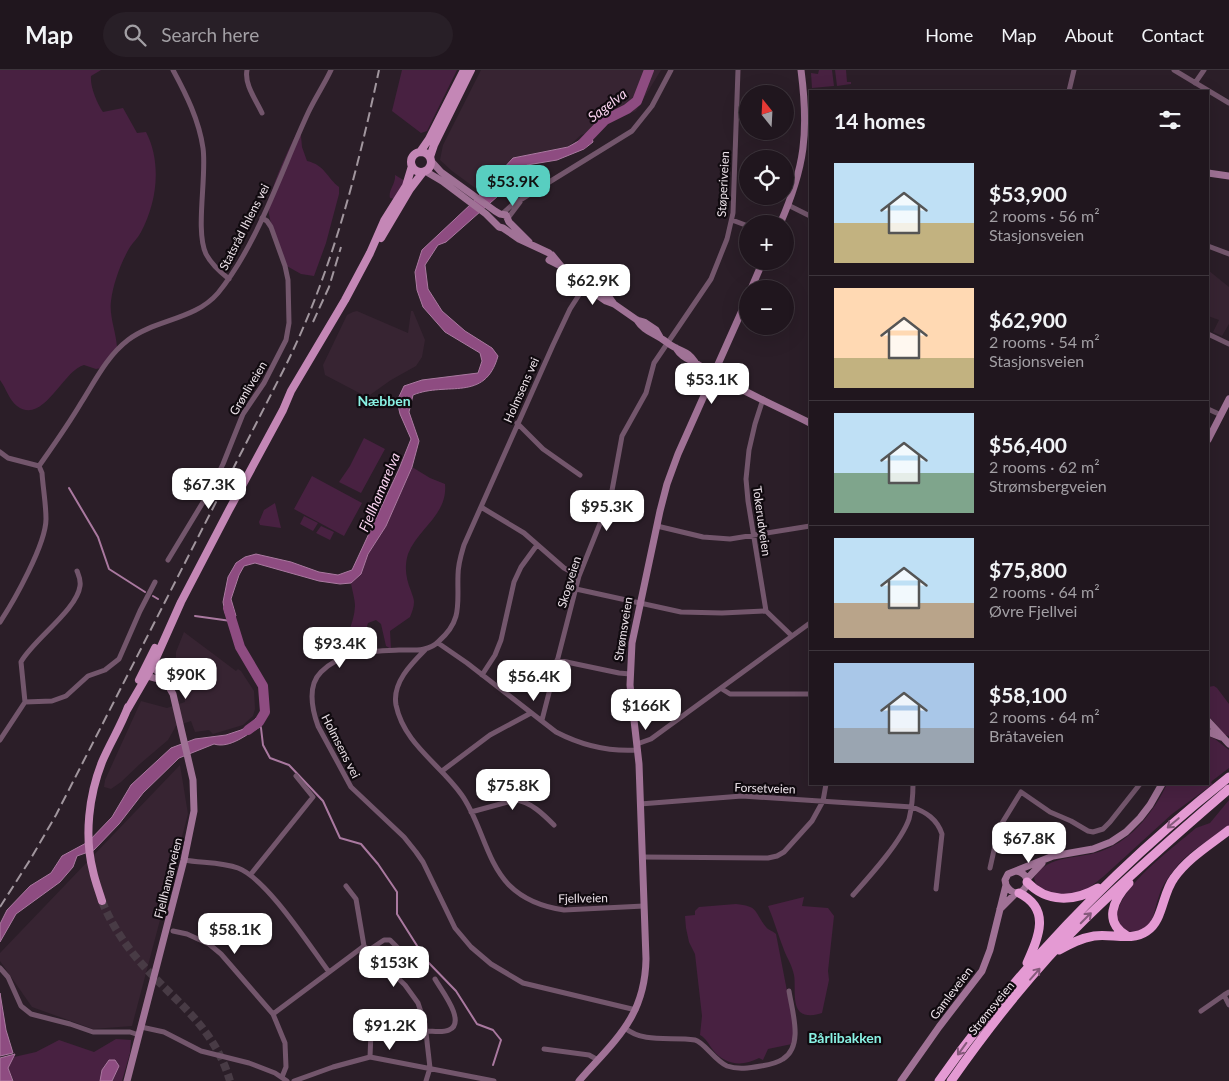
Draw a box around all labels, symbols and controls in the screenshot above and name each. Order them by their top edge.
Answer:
search box [103,12,453,57]
text: Map [25,20,73,49]
icon: search [121,21,149,49]
text: Search here [161,23,259,46]
text: Home [925,24,973,46]
text: Map [1001,24,1037,46]
text: About [1065,24,1114,46]
text: Contact [1142,24,1204,46]
water label: Sagelva [584,85,630,125]
north arrow [739,85,794,140]
map controls [739,85,794,335]
icon: filters [1156,106,1184,134]
text: 14 homes [834,108,925,133]
button: locate [739,150,794,205]
street label: Støperiveien [714,151,732,217]
pin: $53.9K [472,164,554,207]
text: $53.9K [487,171,539,190]
street label: Statsråd Ihlens vei [216,181,272,273]
text: $53,900 [989,181,1067,206]
icon: home [874,183,934,243]
text: 2 rooms · 56 m² [989,206,1100,225]
button: + [739,215,794,270]
text: Stasjonsveien [989,225,1084,244]
pin: $62.9K [552,264,634,306]
text: $62.9K [567,270,619,289]
button: − [739,280,794,335]
text: $62,900 [989,307,1067,332]
icon: home [874,308,934,368]
text: 2 rooms · 54 m² [989,332,1100,351]
text: Stasjonsveien [989,351,1084,370]
street label: Holmsens vei [500,355,542,425]
street label: Grønliveien [226,358,270,418]
pin: $53.1K [671,362,753,405]
text: $53.1K [686,369,738,388]
district label: Næbben [357,392,411,409]
text: $56,400 [989,432,1067,457]
icon: home [874,433,934,493]
water label: Fjellhamarelva [355,450,403,534]
text: 2 rooms · 62 m² [989,457,1100,476]
pin: $67.3K [168,468,250,510]
text: $67.3K [183,474,235,493]
text: Strømsbergveien [989,476,1107,495]
street label: Tokerudveien [750,485,774,557]
pin: $95.3K [566,490,648,532]
text: $95.3K [581,496,633,515]
street label: Skogveien [554,554,584,610]
text: $75,800 [989,557,1067,582]
icon: home [874,558,934,618]
text: 2 rooms · 64 m² [989,582,1100,601]
street label: Strømsveien [611,596,635,662]
text: Øvre Fjellvei [989,601,1077,620]
pin: $93.4K [299,626,381,669]
text: $93.4K [314,633,366,652]
pin: $90K [156,658,216,700]
pin: $56.4K [493,660,575,702]
text: $90K [167,664,205,683]
text: $56.4K [508,666,560,685]
text: $58,100 [989,682,1067,707]
icon: home [874,683,934,743]
pin: $166K [611,688,681,731]
text: $166K [622,695,670,714]
text: 2 rooms · 64 m² [989,707,1100,726]
street label: Holmsens vei [318,711,364,781]
text: Bråtaveien [989,726,1064,745]
pin: $75.8K [472,768,554,811]
text: $75.8K [487,775,539,794]
street label: Forsetveien [734,779,796,797]
one-way arrow [1166,818,1179,829]
pin: $67.8K [988,822,1070,864]
text: $67.8K [1003,828,1055,847]
street label: Fjellhamarveien [151,836,185,920]
street label: Fjellveien [558,890,608,906]
pin: $58.1K [194,912,276,955]
one-way arrow [1080,912,1092,925]
text: $58.1K [209,919,261,938]
pin: $153K [359,946,429,988]
text: $153K [370,952,418,971]
street label: Gamleveien [926,964,976,1022]
one-way arrow [1029,968,1040,981]
street label: Strømsveien [965,978,1017,1038]
pin: $91.2K [349,1008,431,1051]
text: $91.2K [364,1015,416,1034]
district label: Bårlibakken [808,1029,882,1046]
one-way arrow [956,1042,967,1055]

